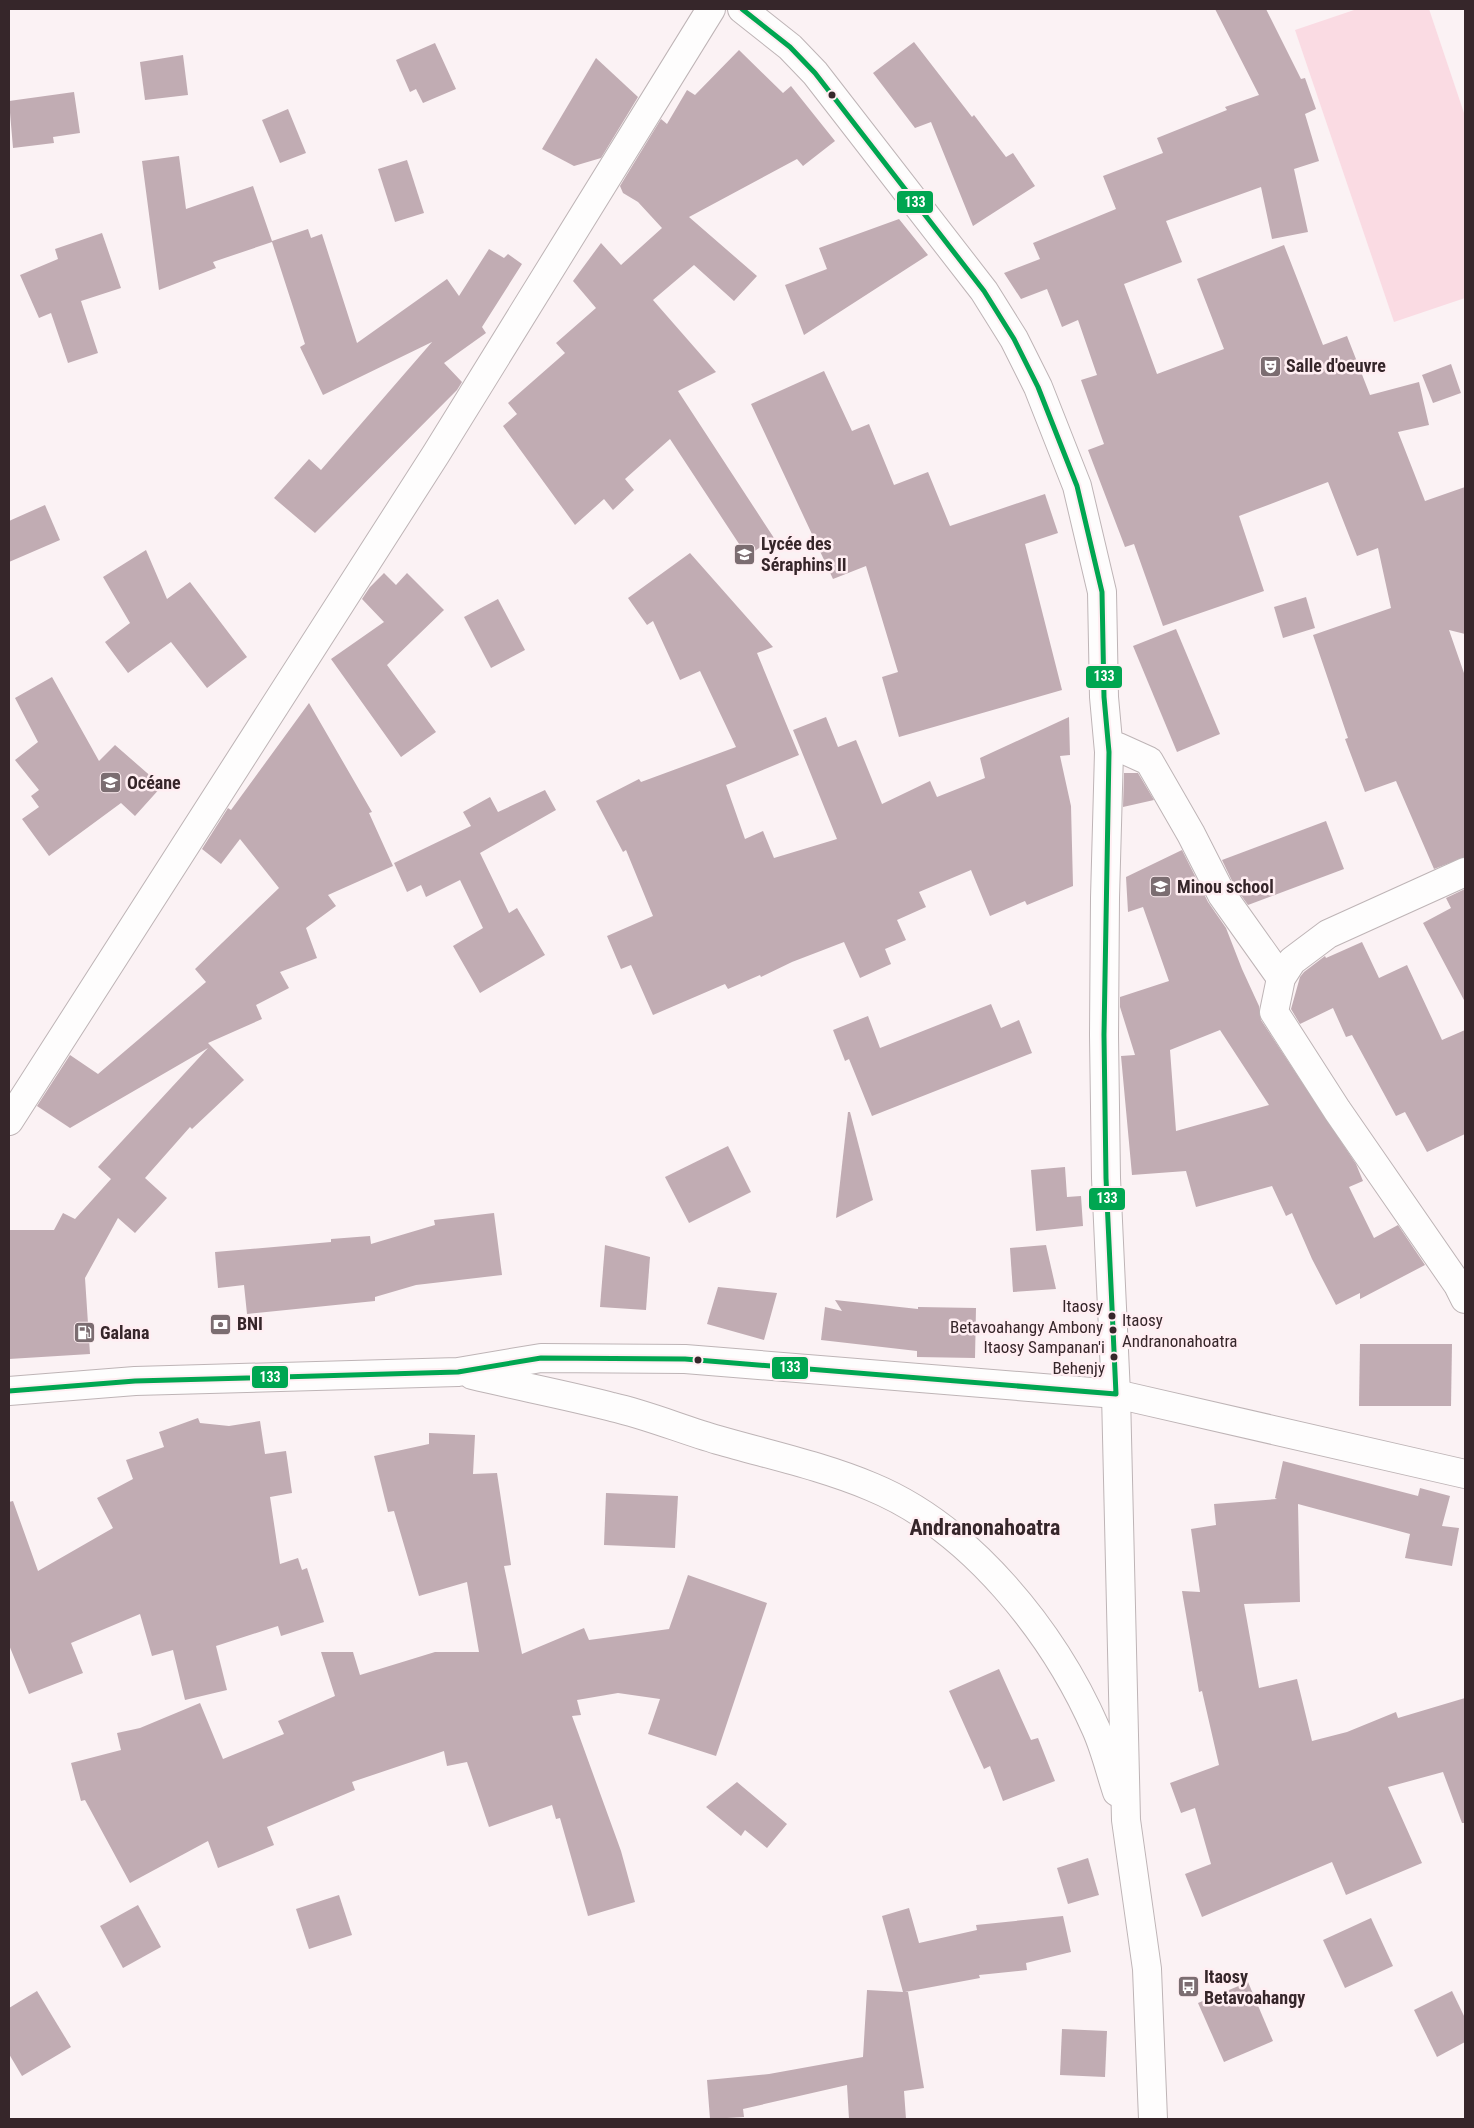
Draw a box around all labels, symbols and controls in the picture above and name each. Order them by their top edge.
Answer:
unlabelled marker [827,90,837,100]
line badge: 133 [896,190,934,214]
text: 133 [904,194,926,210]
theatre icon: Salle d'oeuvre [1258,354,1282,378]
place label: Salle d'oeuvre [1286,355,1386,376]
place label: Lycée des Séraphins II [761,533,847,575]
school or university icon: Lycée des Séraphins II [733,542,757,566]
line badge: 133 [1085,665,1123,689]
text: 133 [1093,668,1115,684]
school or university icon: Océane [99,771,123,795]
place label: Océane [127,772,181,793]
school or university icon: Minou school [1149,875,1173,899]
place label: Minou school [1177,876,1274,897]
line badge: 133 [1088,1187,1126,1211]
text: 133 [1096,1190,1118,1206]
place label: Itaosy Betavoahangy Ambony [950,1296,1103,1337]
place label: Itaosy Andranonahoatra [1122,1310,1238,1351]
marker: Itaosy Betavoahangy Ambony [1107,1311,1117,1321]
bank icon: BNI [209,1312,233,1336]
place label: BNI [237,1313,263,1334]
fuel station icon: Galana [72,1321,96,1345]
place label: Galana [100,1322,149,1343]
marker: Itaosy Andranonahoatra [1108,1325,1118,1335]
place label: Itaosy Sampanan'i Behenjy [983,1337,1105,1378]
marker: Itaosy Sampanan'i Behenjy [1109,1352,1119,1362]
unlabelled marker [693,1355,703,1365]
line badge: 133 [771,1356,809,1380]
text: 133 [779,1359,801,1375]
line badge: 133 [251,1365,289,1389]
text: 133 [259,1369,281,1385]
district label: Andranonahoatra [910,1515,1060,1540]
place label: Itaosy Betavoahangy [1204,1966,1305,2008]
bus stop icon: Itaosy Betavoahangy [1176,1975,1200,1999]

